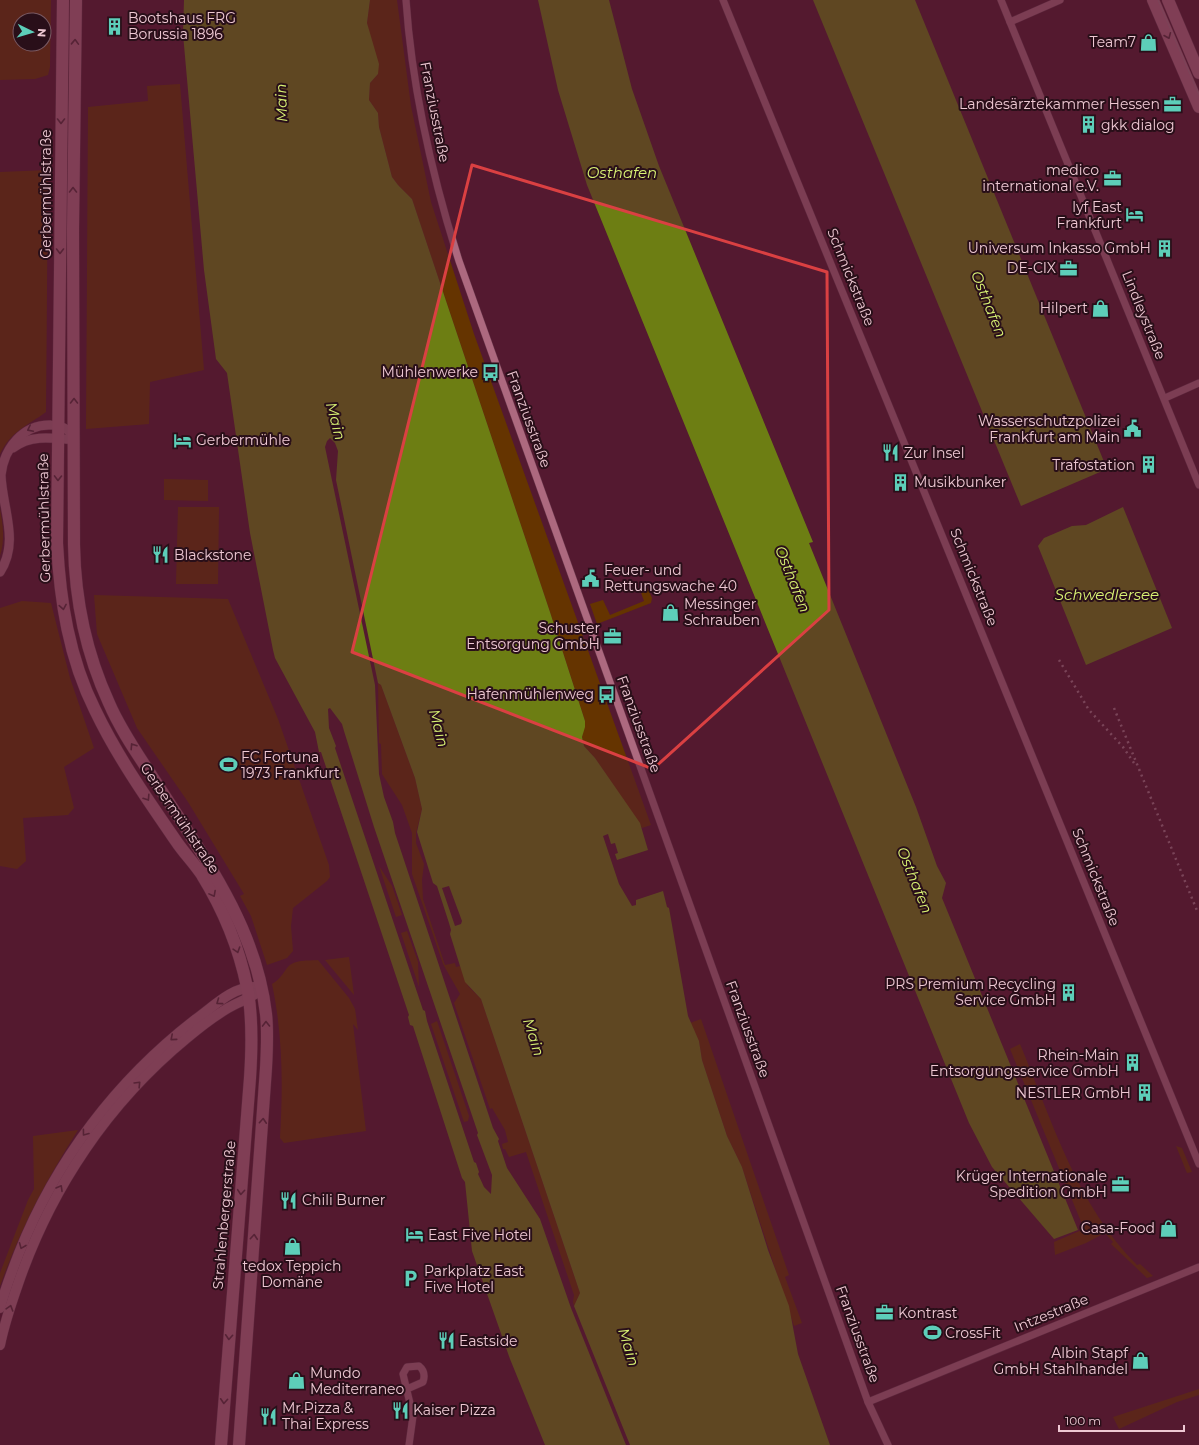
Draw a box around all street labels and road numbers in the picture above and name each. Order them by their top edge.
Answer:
street label: Franziusstraße [416,60,454,164]
street label: Gerbermühlstraße [37,129,55,259]
street label: Schmickstraße [823,225,879,329]
street label: Lindleystraße [1118,268,1170,362]
street label: Franziusstraße [503,368,555,470]
street label: Gerbermühlstraße [34,453,54,583]
street label: Schmickstraße [946,525,1002,629]
street label: Franziusstraße [613,673,665,775]
street label: Gerbermühlstraße [136,759,224,877]
street label: Schmickstraße [1068,825,1124,929]
street label: Franziusstraße [722,978,774,1080]
street label: Strahlenbergerstraße [209,1140,239,1290]
street label: Franziusstraße [832,1283,884,1385]
street label: Intzestraße [1011,1290,1091,1336]

